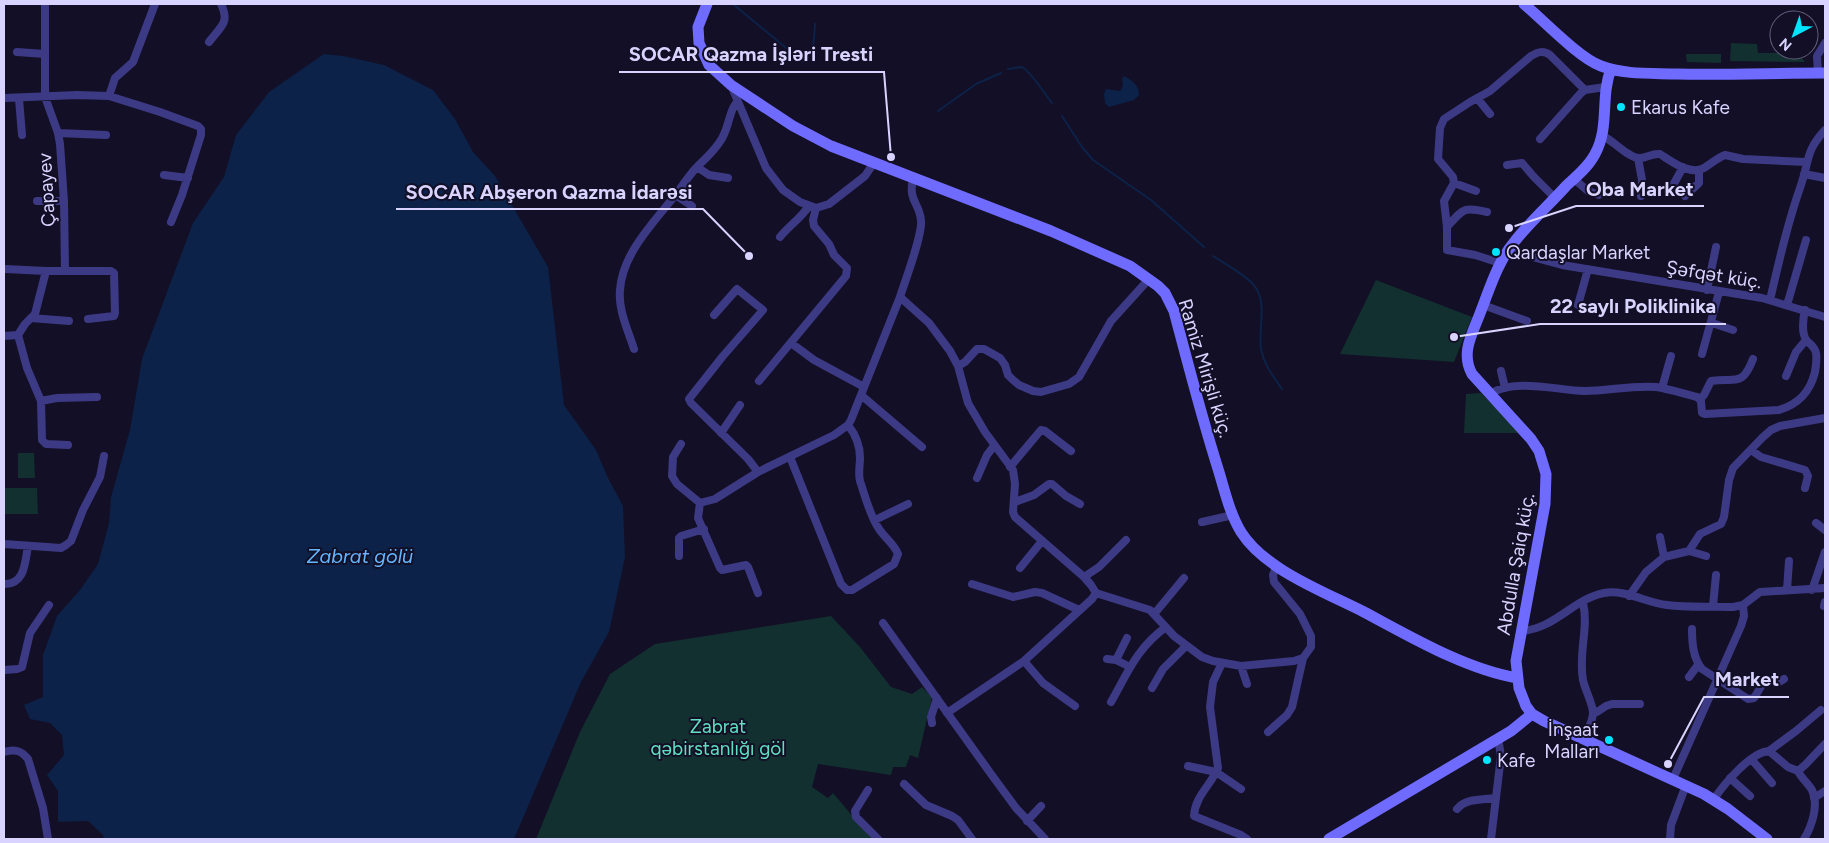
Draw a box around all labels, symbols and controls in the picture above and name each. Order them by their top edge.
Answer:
north arrow [1769,10,1819,60]
text: N [1776,34,1795,54]
callout: SOCAR Qazma İşləri Tresti [619,37,884,72]
text: SOCAR Qazma İşləri Tresti [629,42,873,66]
place label: Ekarus Kafe [1631,96,1730,119]
marker: Ekarus Kafe [1615,101,1627,113]
street label: Çapayev [33,152,60,228]
callout: Oba Market [1576,171,1704,206]
callout: SOCAR Abşeron Qazma İdarəsi [396,174,703,209]
text: Oba Market [1586,177,1694,201]
text: SOCAR Abşeron Qazma İdarəsi [406,180,692,204]
place label: Qardaşlar Market [1506,241,1650,264]
marker: Qardaşlar Market [1490,246,1502,258]
street label: Şəfqət küç. [1664,256,1763,293]
callout: 22 saylı Poliklinika [1540,289,1726,324]
text: 22 saylı Poliklinika [1550,294,1716,318]
street label: Ramiz Mirişli küç. [1174,296,1238,440]
street label: Abdulla Şaiq küç. [1492,491,1539,637]
water label: Zabrat gölü [307,544,413,568]
callout: Market [1704,662,1789,697]
text: Market [1715,667,1779,691]
park label: Zabrat qəbirstanlığı göl [651,715,786,760]
place label: İnşaat Malları [1544,718,1599,763]
marker: İnşaat Malları [1603,734,1615,746]
place label: Kafe [1497,749,1535,772]
marker: Kafe [1481,754,1493,766]

